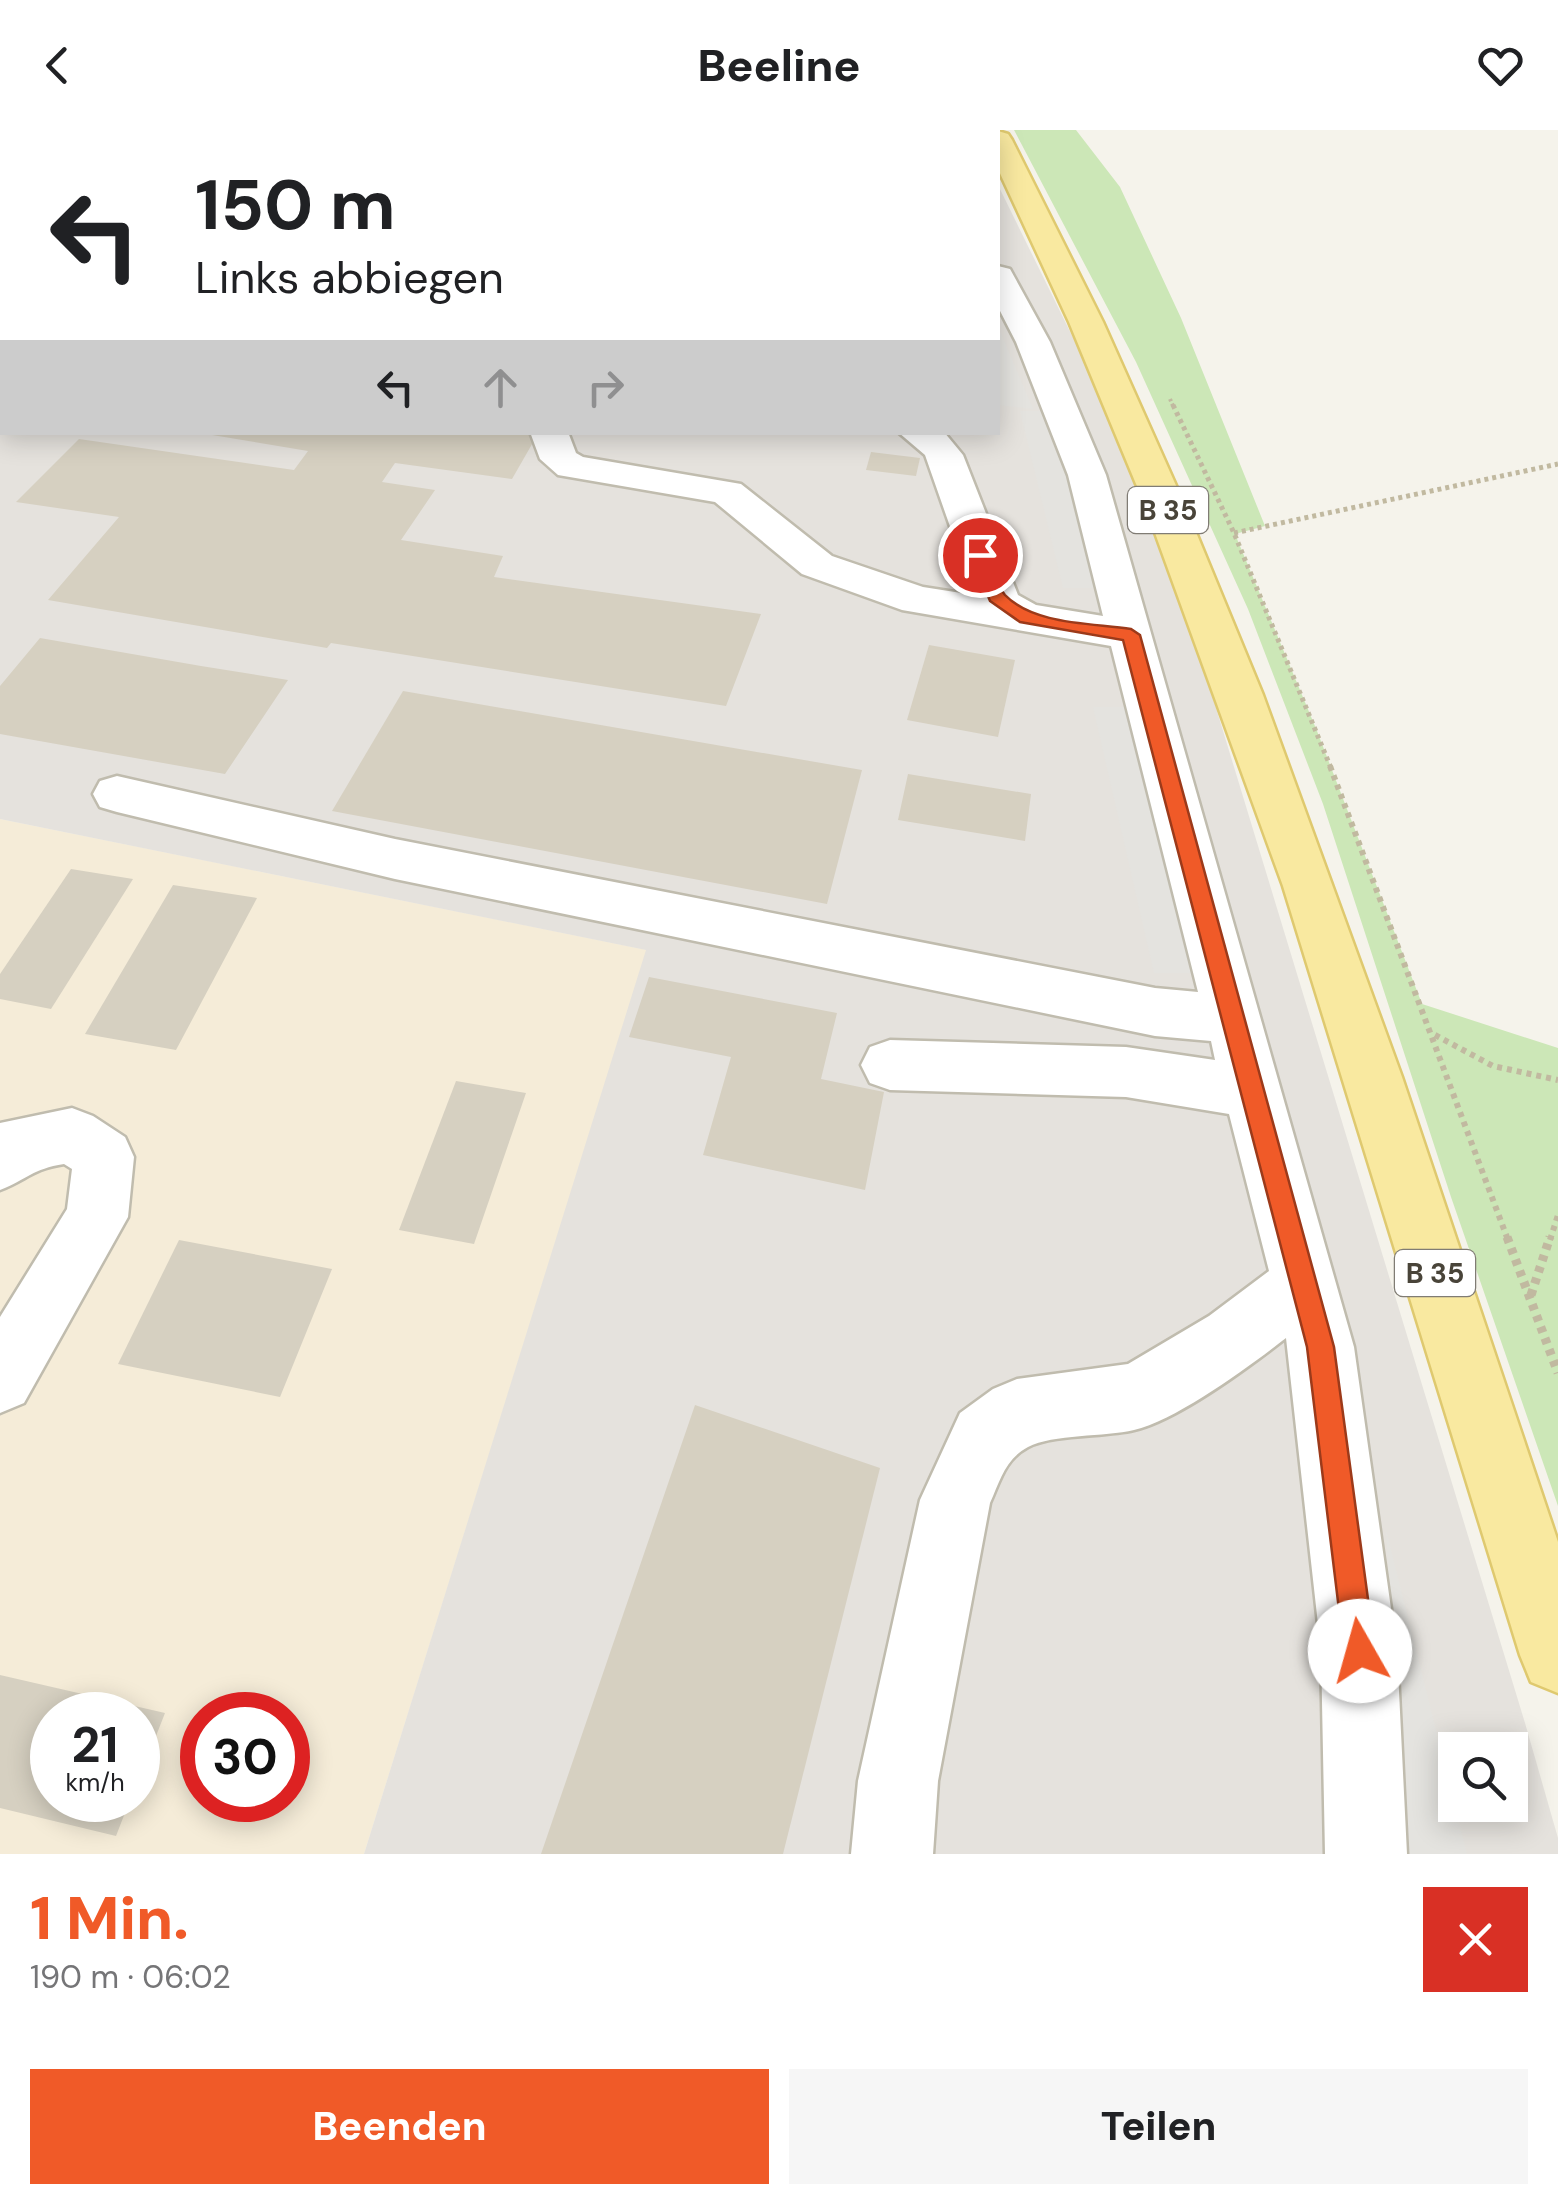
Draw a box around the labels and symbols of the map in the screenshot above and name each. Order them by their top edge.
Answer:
road number: B 35 [1128,487,1208,533]
pin [938,513,1023,598]
road number: B 35 [1395,1250,1475,1296]
position arrow [1308,1599,1412,1703]
speed limit sign: 30 [180,1692,310,1822]

